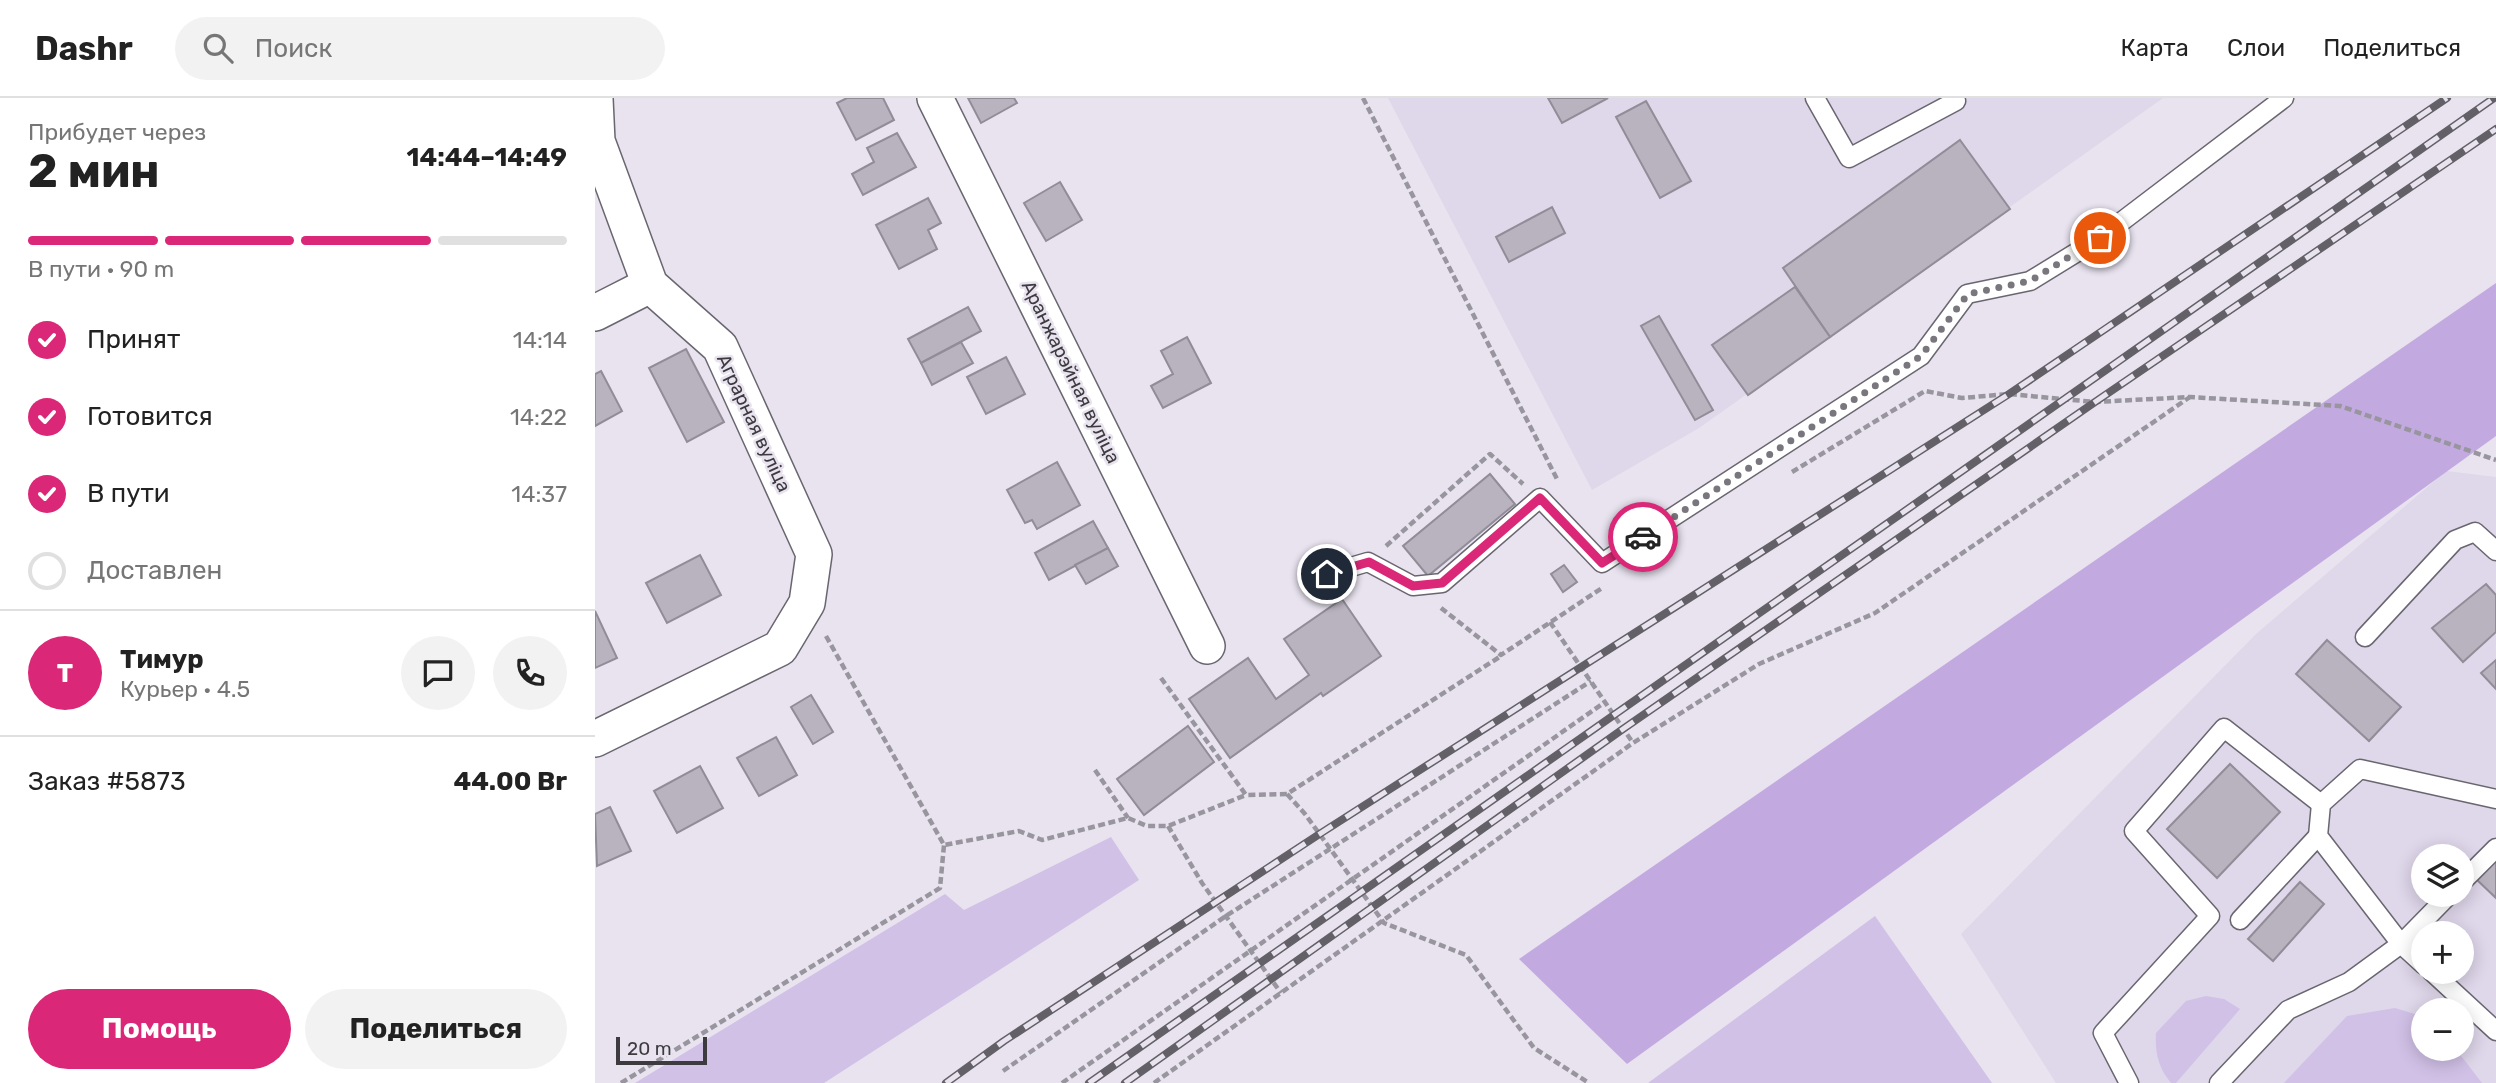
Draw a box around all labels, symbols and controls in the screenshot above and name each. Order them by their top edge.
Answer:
search box [175,17,665,80]
text: Dashr [35,29,133,68]
icon: search [199,29,237,67]
text: Поиск [255,33,332,64]
text: Карта [2120,34,2189,62]
text: Слои [2227,34,2285,62]
text: Поделиться [2323,34,2461,62]
text: Прибудет через [28,118,206,146]
text: 14:44–14:49 [407,142,567,173]
text: 2 мин [28,144,160,199]
pin [2070,208,2130,268]
icon: bag [2081,219,2119,257]
text: В пути · 90 m [28,255,174,283]
street label: Аранжарэйная вуліца [1017,277,1125,467]
icon: check [28,321,66,359]
text: Принят [87,324,180,355]
text: 14:14 [513,326,567,354]
street label: Аграрная вуліца [712,350,796,496]
icon: check [28,398,66,436]
text: Готовится [87,401,213,432]
text: 14:22 [510,403,567,431]
icon: check [28,475,66,513]
text: В пути [87,478,170,509]
text: 14:37 [511,480,567,508]
courier [1608,502,1678,572]
icon: car [1624,518,1662,556]
pin [1297,544,1357,604]
text: Доставлен [87,555,222,586]
icon: home [1308,555,1346,593]
button: chat [401,636,475,710]
button: phone [493,636,567,710]
text: Тимур [120,644,204,675]
text: Т [57,658,73,689]
text: Курьер · 4.5 [120,675,250,703]
text: Заказ #5873 [28,766,186,797]
text: 44.00 Br [453,766,567,797]
map controls [2411,844,2474,1061]
button: layers [2411,844,2474,907]
button: + [2411,921,2474,984]
button: Помощь [28,989,291,1069]
button: Поделиться [305,989,567,1069]
button: − [2411,998,2474,1061]
scale bar [616,1034,707,1066]
text: 20 m [627,1037,672,1060]

